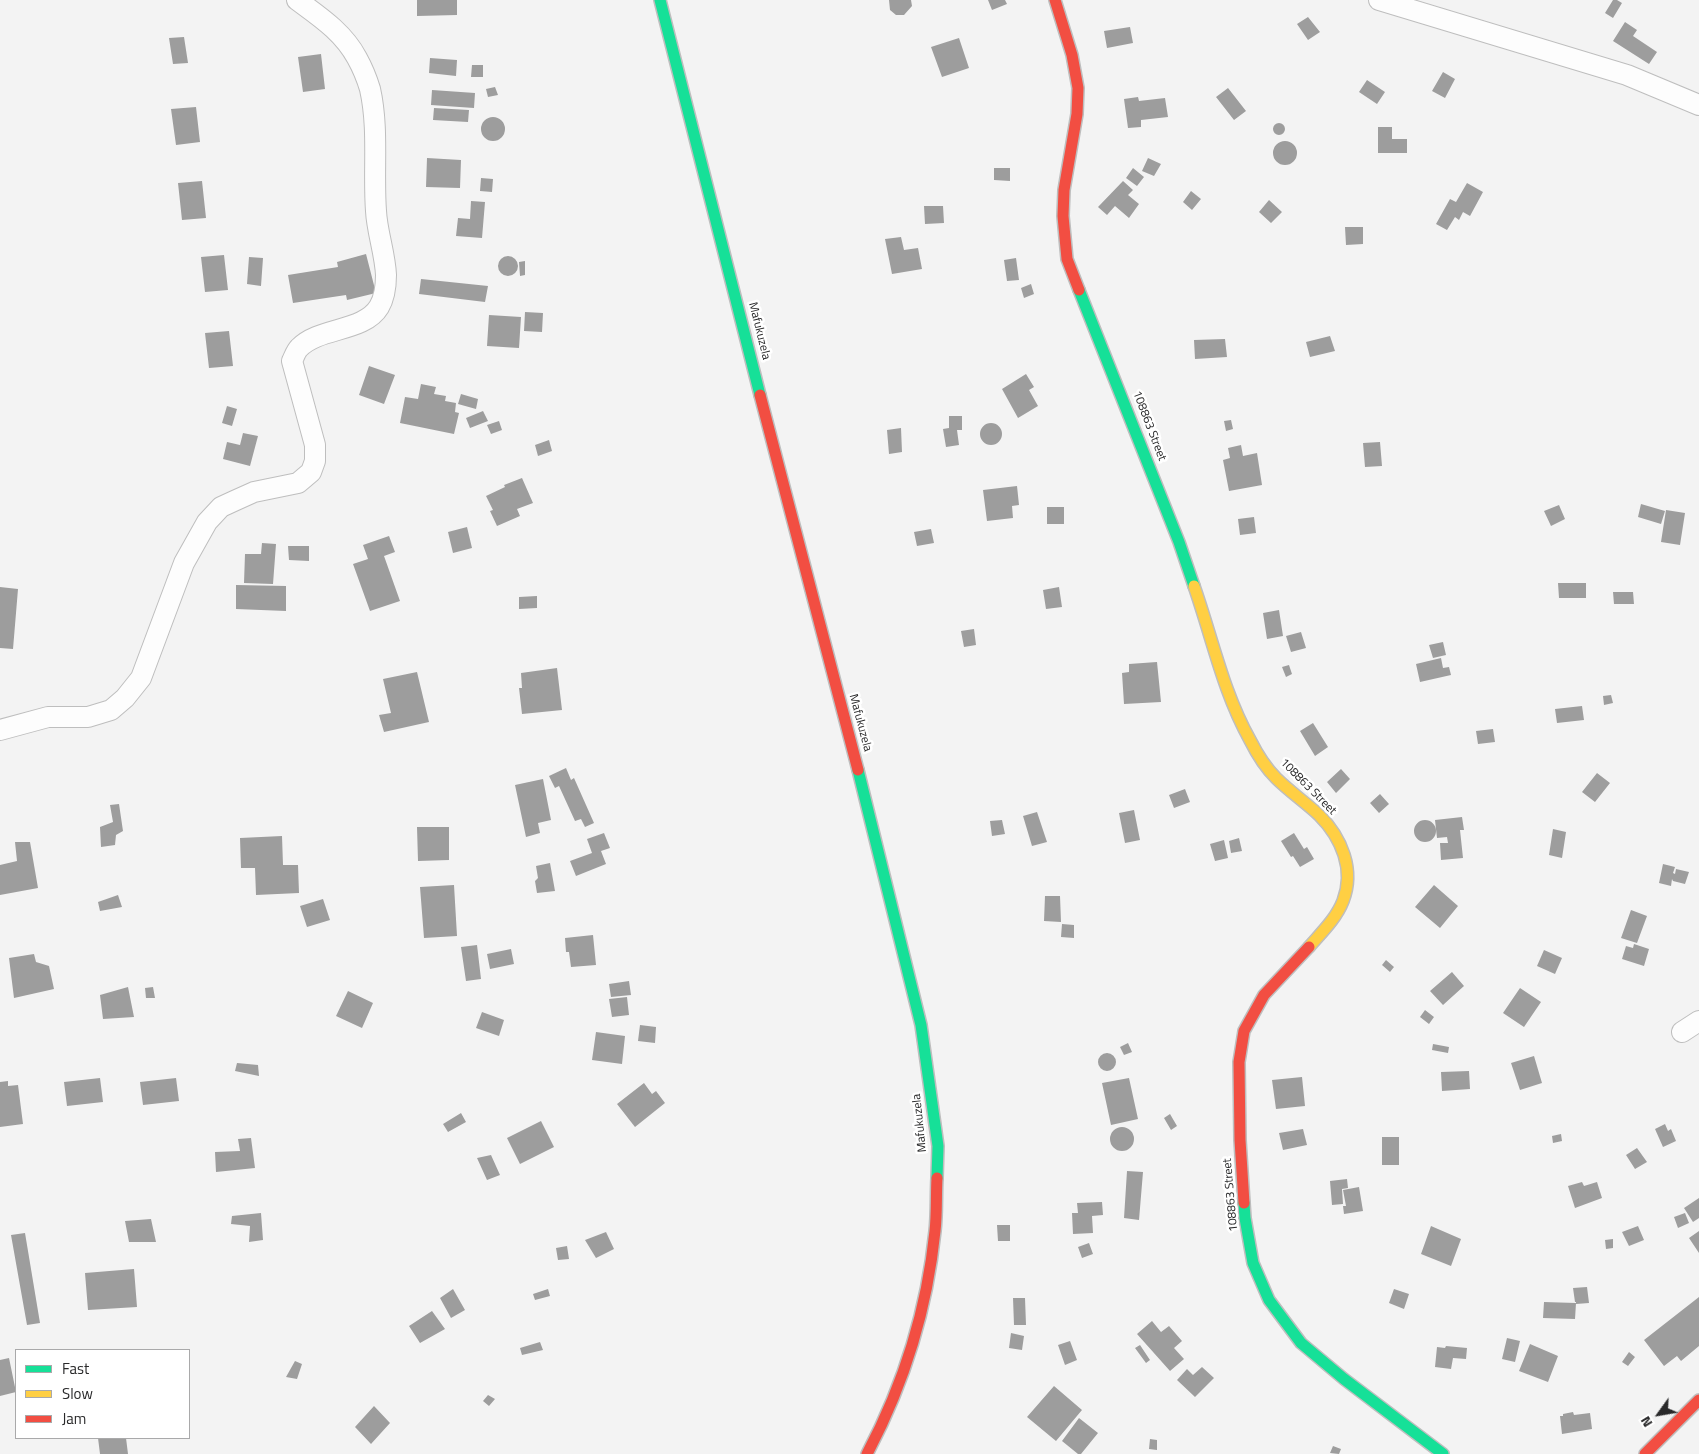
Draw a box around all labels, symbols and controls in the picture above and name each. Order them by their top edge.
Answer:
street label: Mafukuzela [745,301,773,361]
street label: 108863 Street [1129,389,1169,463]
street label: Mafukuzela [845,693,875,753]
street label: 108863 Street [1277,756,1339,818]
street label: Mafukuzela [910,1093,930,1153]
street label: 108863 Street [1221,1158,1241,1232]
legend [15,1349,190,1439]
text: Fast [62,1357,89,1380]
text: Slow [62,1382,93,1405]
north arrow [1634,1389,1684,1439]
text: Jam [62,1407,86,1430]
text: N [1634,1413,1657,1432]

